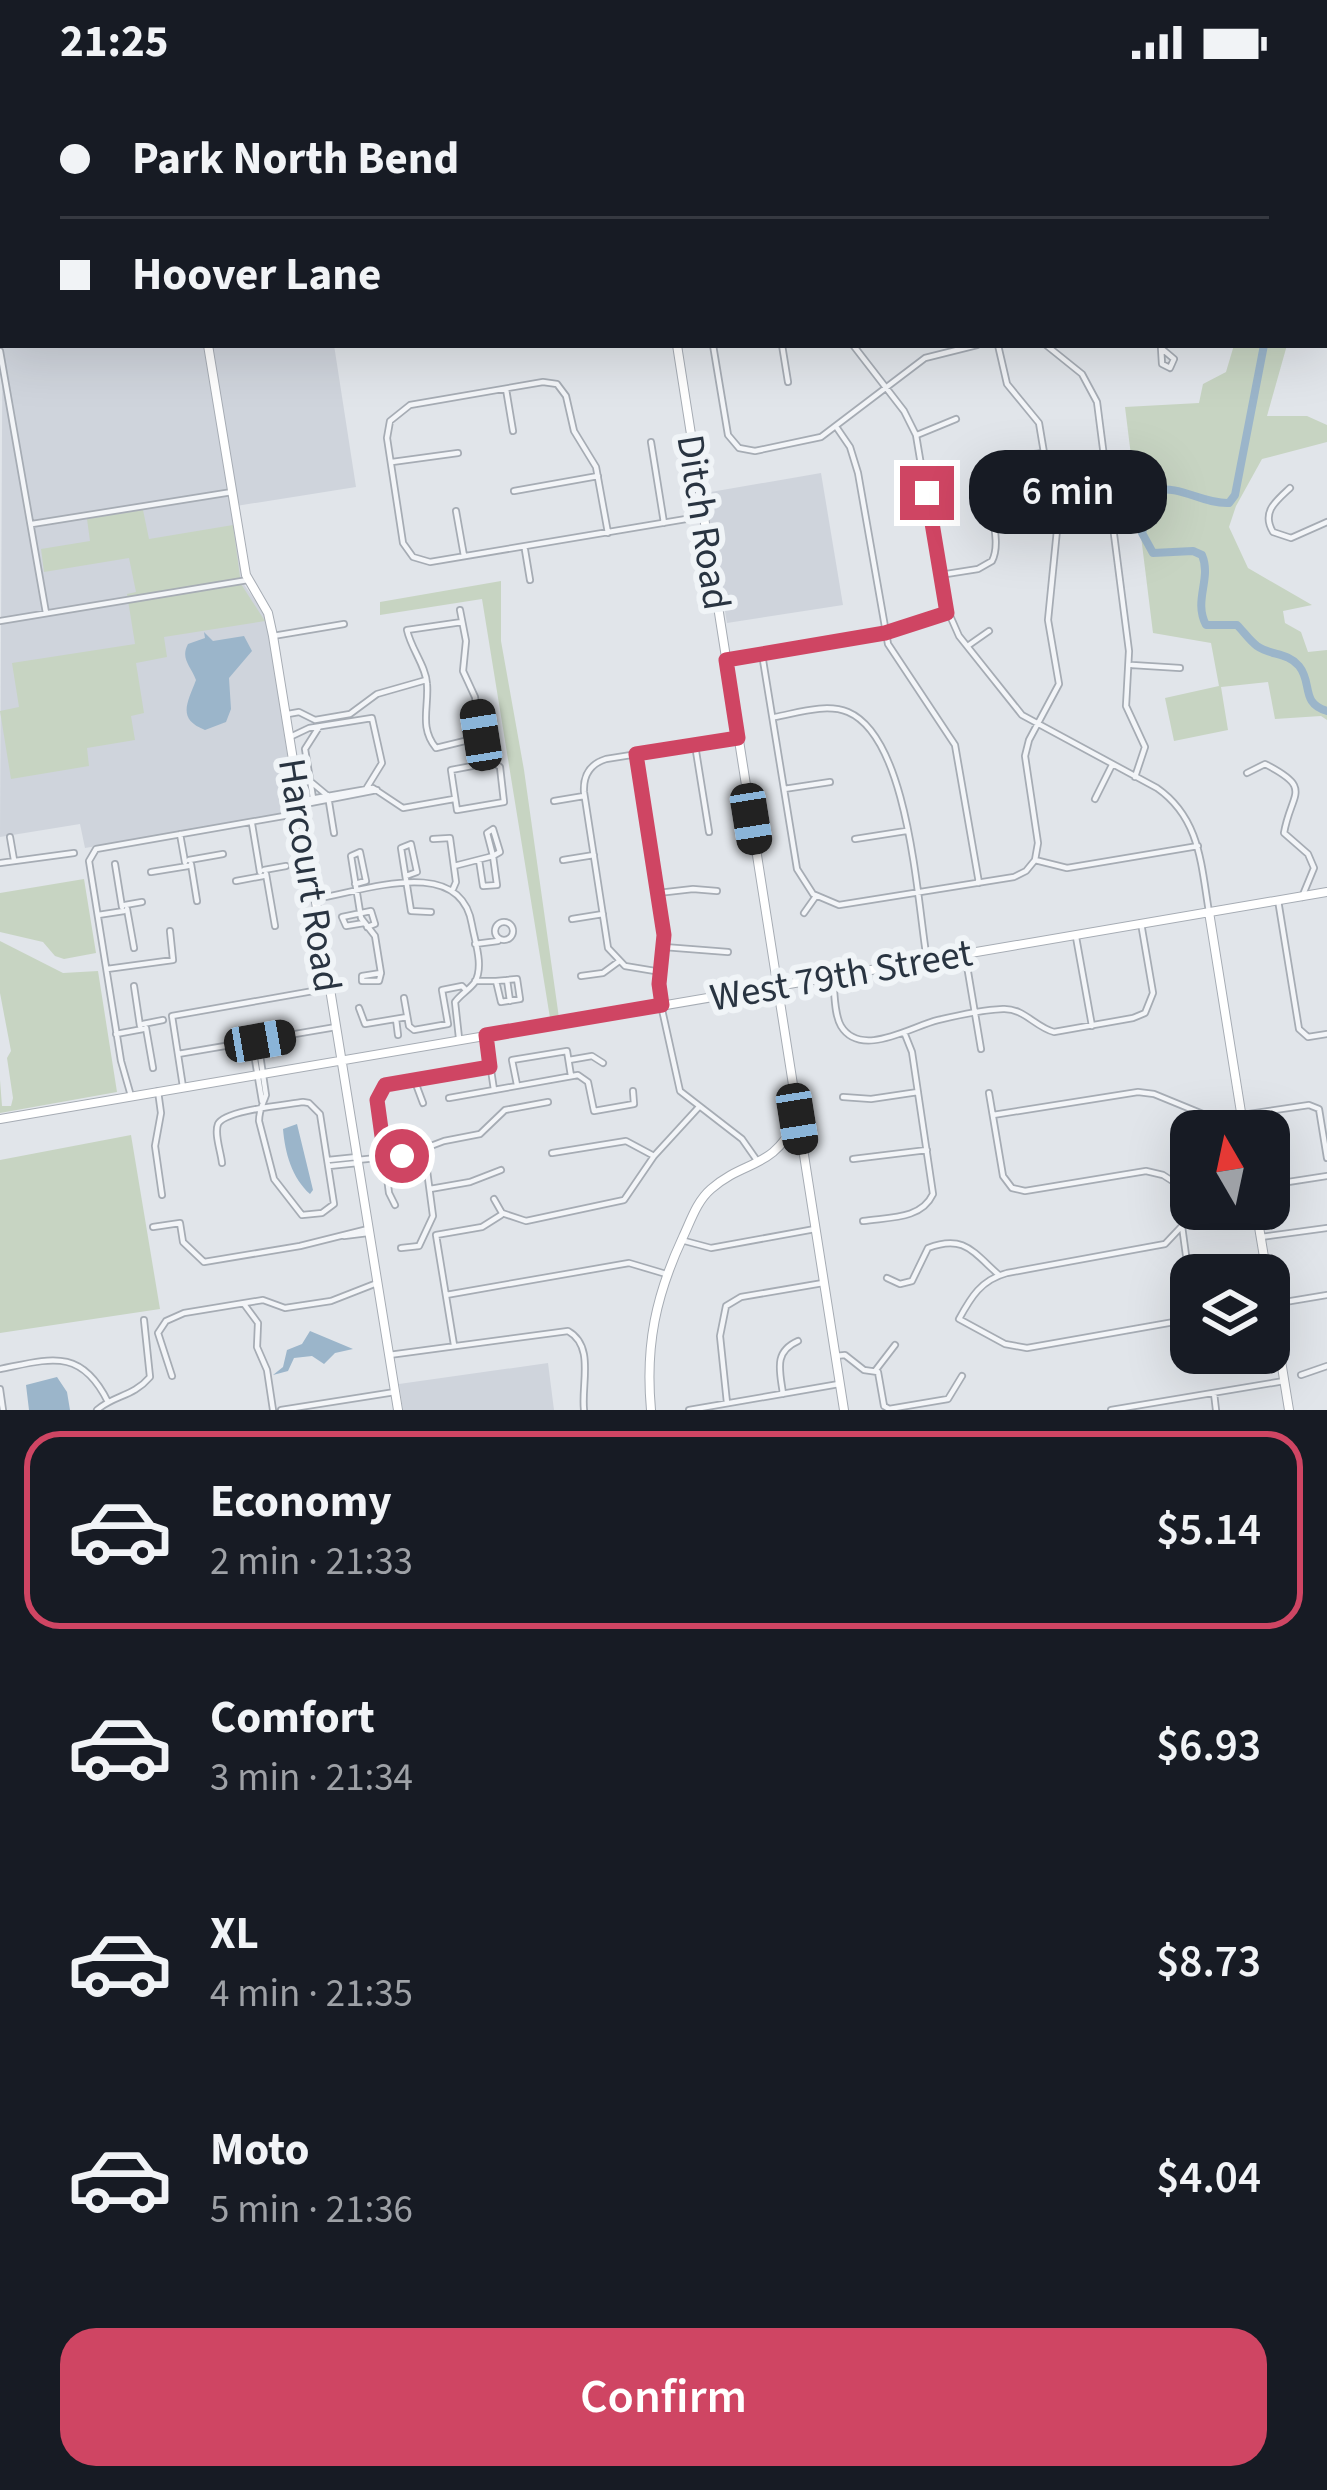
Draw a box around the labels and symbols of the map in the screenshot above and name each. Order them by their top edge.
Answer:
street label: Ditch Road [662,431,745,614]
callout: 6 min [969,451,1167,535]
route end [900,466,954,520]
car [458,697,504,773]
street label: Harcourt Road [263,755,355,996]
car [728,781,774,857]
street label: West 79th Street [706,925,977,1027]
car [221,1017,299,1065]
car [774,1081,820,1157]
north arrow [1170,1110,1290,1230]
route start [375,1129,429,1183]

